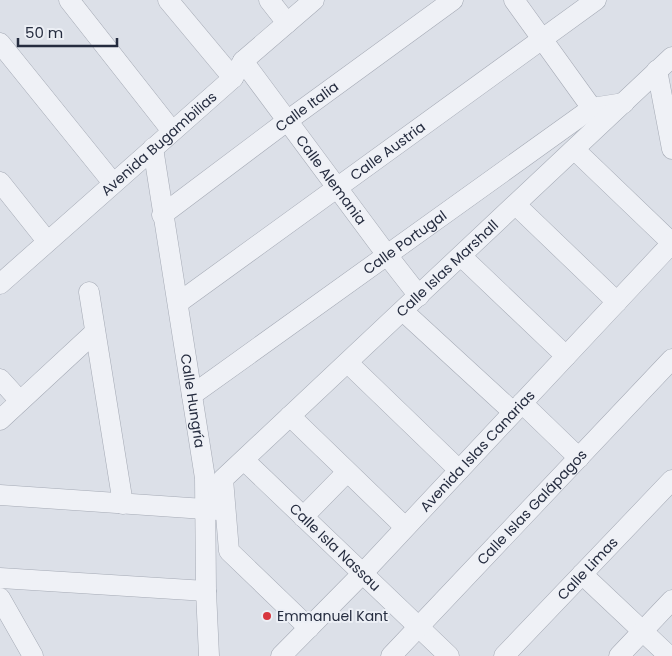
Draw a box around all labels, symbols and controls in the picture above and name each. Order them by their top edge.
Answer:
scale bar [18,15,116,47]
text: 50 m [25,22,63,43]
street label: Calle Italia [271,77,343,136]
street label: Avenida Bugambilias [97,87,221,200]
street label: Calle Austria [346,117,429,185]
street label: Calle Alemania [291,131,371,229]
street label: Calle Portugal [359,205,451,279]
street label: Calle Islas Marshall [392,215,503,321]
street label: Calle Hungría [176,352,210,449]
street label: Avenida Islas Canarias [415,386,539,516]
street label: Calle Islas Galápagos [472,445,592,569]
street label: Calle Isla Nassau [285,499,385,596]
street label: Calle Limas [553,533,623,604]
place label: Emmanuel Kant [277,606,388,626]
marker: Emmanuel Kant [261,610,273,622]

